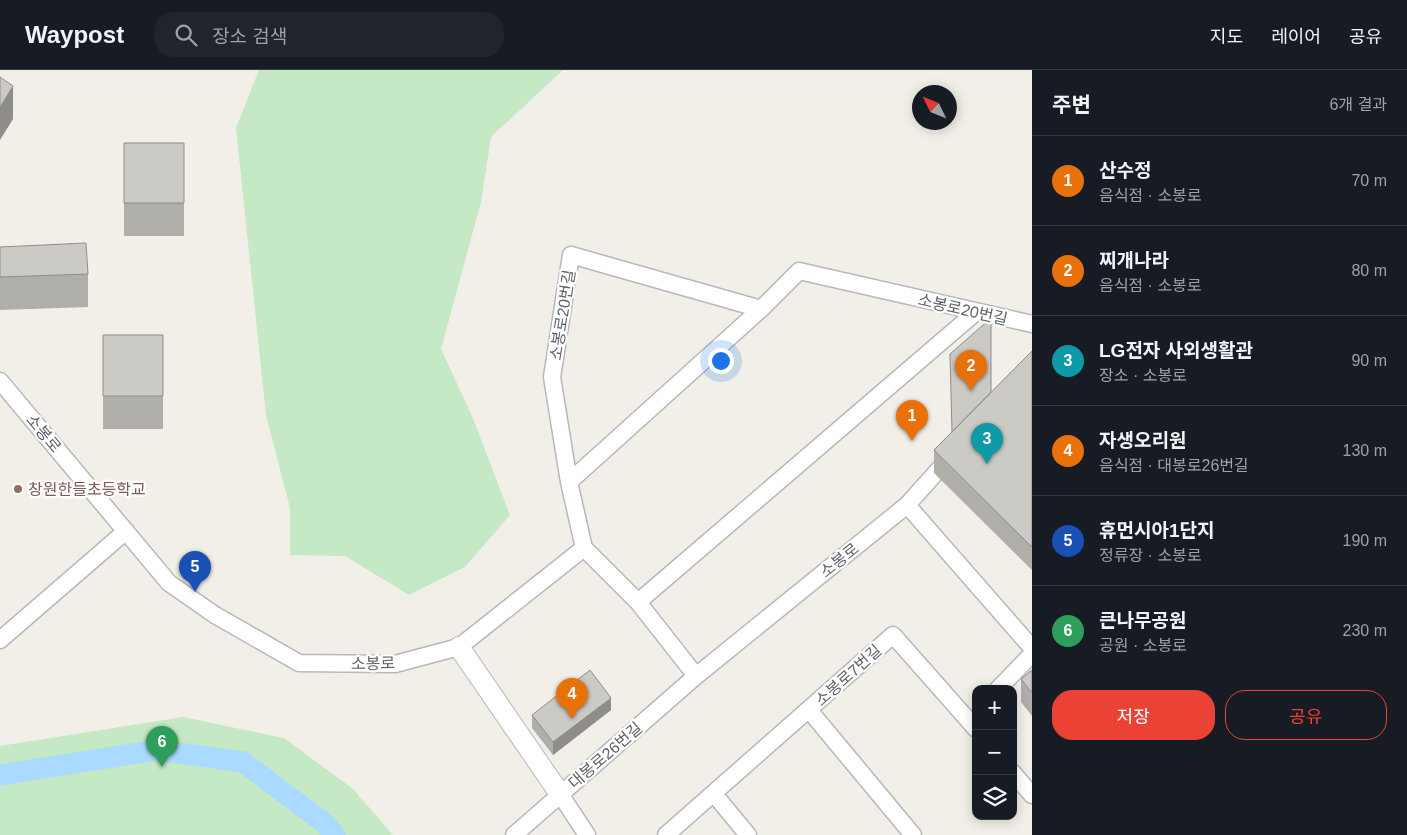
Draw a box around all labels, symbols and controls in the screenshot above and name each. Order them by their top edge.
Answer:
search box [154,12,504,57]
text: Waypost [25,21,124,48]
icon: search [172,21,200,49]
text: 장소 검색 [212,26,287,47]
text: 지도 [1210,27,1243,47]
text: 레이어 [1271,27,1321,47]
text: 공유 [1349,27,1382,47]
north arrow [912,85,957,130]
text: 주변 [1052,93,1091,116]
text: 6개 결과 [1329,96,1387,113]
text: 산수정 [1099,160,1151,181]
text: 1 [1064,172,1072,189]
text: 70 m [1351,172,1387,189]
text: 음식점 · 소봉로 [1099,187,1202,204]
text: 찌개나라 [1099,250,1169,271]
text: 2 [1064,262,1072,279]
text: 80 m [1351,262,1387,279]
street label: 소봉로20번길 [547,269,578,362]
text: 음식점 · 소봉로 [1099,277,1202,294]
street label: 소봉로20번길 [916,291,1009,328]
text: LG전자 사외생활관 [1099,340,1253,361]
your location [708,348,734,374]
pin: 2 [955,350,987,391]
text: 3 [1064,352,1072,369]
text: 90 m [1351,352,1387,369]
text: 장소 · 소봉로 [1099,367,1187,384]
pin: 1 [896,400,928,441]
street label: 소봉로 [23,411,64,456]
pin: 3 [971,423,1003,464]
text: 자생오리원 [1099,430,1186,451]
text: 4 [1064,442,1072,459]
text: 130 m [1343,442,1387,459]
text: 음식점 · 대봉로26번길 [1099,457,1249,474]
place label: 창원한들초등학교 [28,481,146,498]
marker: 창원한들초등학교 [12,483,24,495]
text: 휴먼시아1단지 [1099,520,1214,541]
text: 5 [1064,532,1072,549]
text: 190 m [1343,532,1387,549]
street label: 소봉로 [817,540,862,581]
text: 정류장 · 소봉로 [1099,547,1202,564]
pin: 5 [179,551,211,592]
text: 큰나무공원 [1099,610,1186,631]
text: 6 [1064,622,1072,639]
text: 230 m [1343,622,1387,639]
text: 공원 · 소봉로 [1099,637,1187,654]
street label: 소봉로7번길 [812,641,885,709]
street label: 소봉로 [351,655,396,672]
pin: 4 [556,678,588,719]
map controls [972,685,1017,820]
button: + [972,685,1017,730]
button: 저장 [1052,690,1215,740]
button: 공유 [1225,690,1387,740]
street label: 대봉로26번길 [565,719,645,792]
pin: 6 [146,726,178,767]
button: − [972,730,1017,775]
button: layers [972,775,1017,820]

